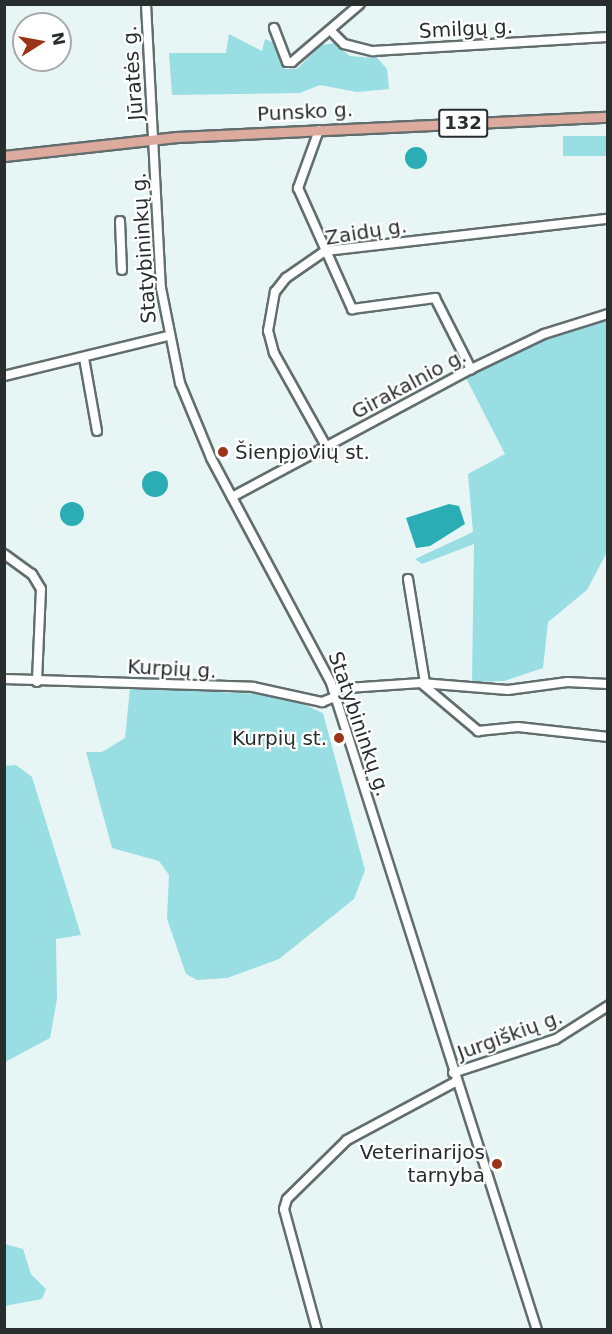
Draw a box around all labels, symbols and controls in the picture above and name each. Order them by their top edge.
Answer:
north arrow [12,12,72,72]
street label: Smilgų g. [418,15,514,43]
street label: Jūratės g. [118,25,148,121]
text: N [48,30,69,47]
street label: Punsko g. [256,98,354,126]
road number: 132 [438,108,488,138]
street label: Statybininkų g. [127,172,161,324]
street label: Zaidų g. [323,214,409,250]
street label: Girakalnio g. [348,344,470,424]
place label: Šienpjovių st. [235,440,370,464]
marker: Šienpjovių st. [216,445,230,459]
street label: Statybininkų g. [323,649,395,799]
street label: Kurpių g. [127,655,217,683]
place label: Kurpių st. [232,726,327,750]
marker: Kurpių st. [332,731,346,745]
street label: Jurgiškių g. [454,1005,566,1065]
place label: Veterinarijos tarnyba [360,1140,485,1187]
marker: Veterinarijos tarnyba [490,1157,504,1171]

